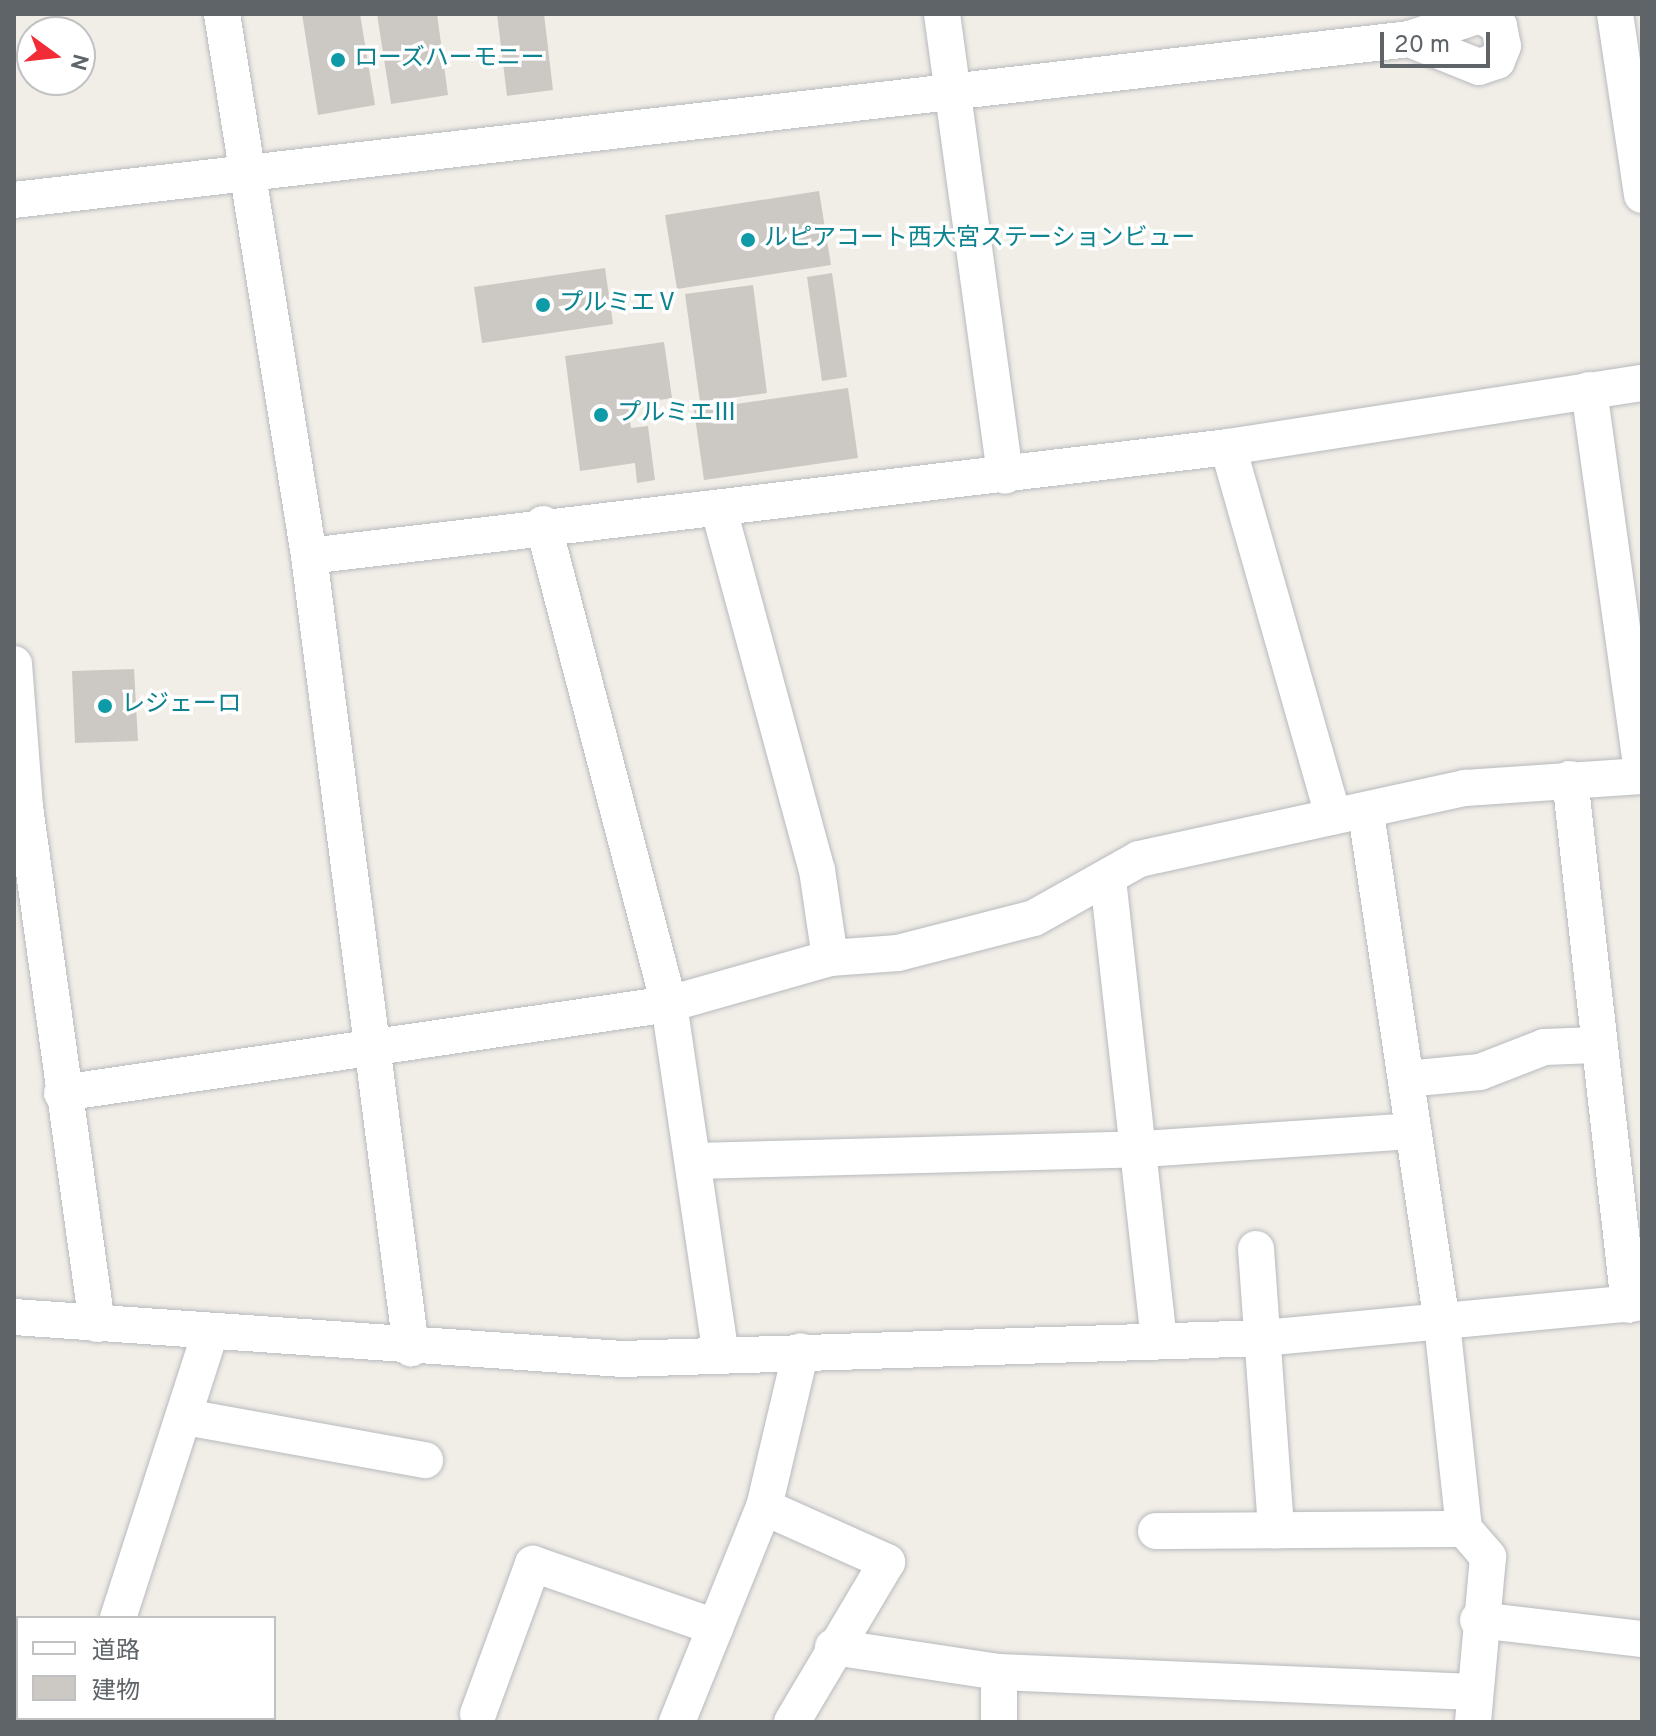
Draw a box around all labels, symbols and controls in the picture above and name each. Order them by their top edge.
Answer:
north arrow [16,16,96,96]
scale bar [1384,16,1494,66]
text: 20 m [1394,31,1450,61]
place label: ローズハーモニー [354,46,546,74]
text: N [63,51,93,73]
marker: ローズハーモニー [329,51,347,69]
place label: ルピアコート西大宮ステーションビュー [764,226,1196,254]
marker: ルピアコート西大宮ステーションビュー [739,231,757,249]
place label: プルミエⅤ [559,291,679,319]
marker: プルミエⅤ [534,296,552,314]
place label: プルミエⅢ [617,401,737,429]
marker: プルミエⅢ [592,406,610,424]
place label: レジェーロ [121,692,241,720]
marker: レジェーロ [96,697,114,715]
legend [16,1616,276,1720]
text: 道路 [92,1637,140,1667]
text: 建物 [92,1677,140,1707]

